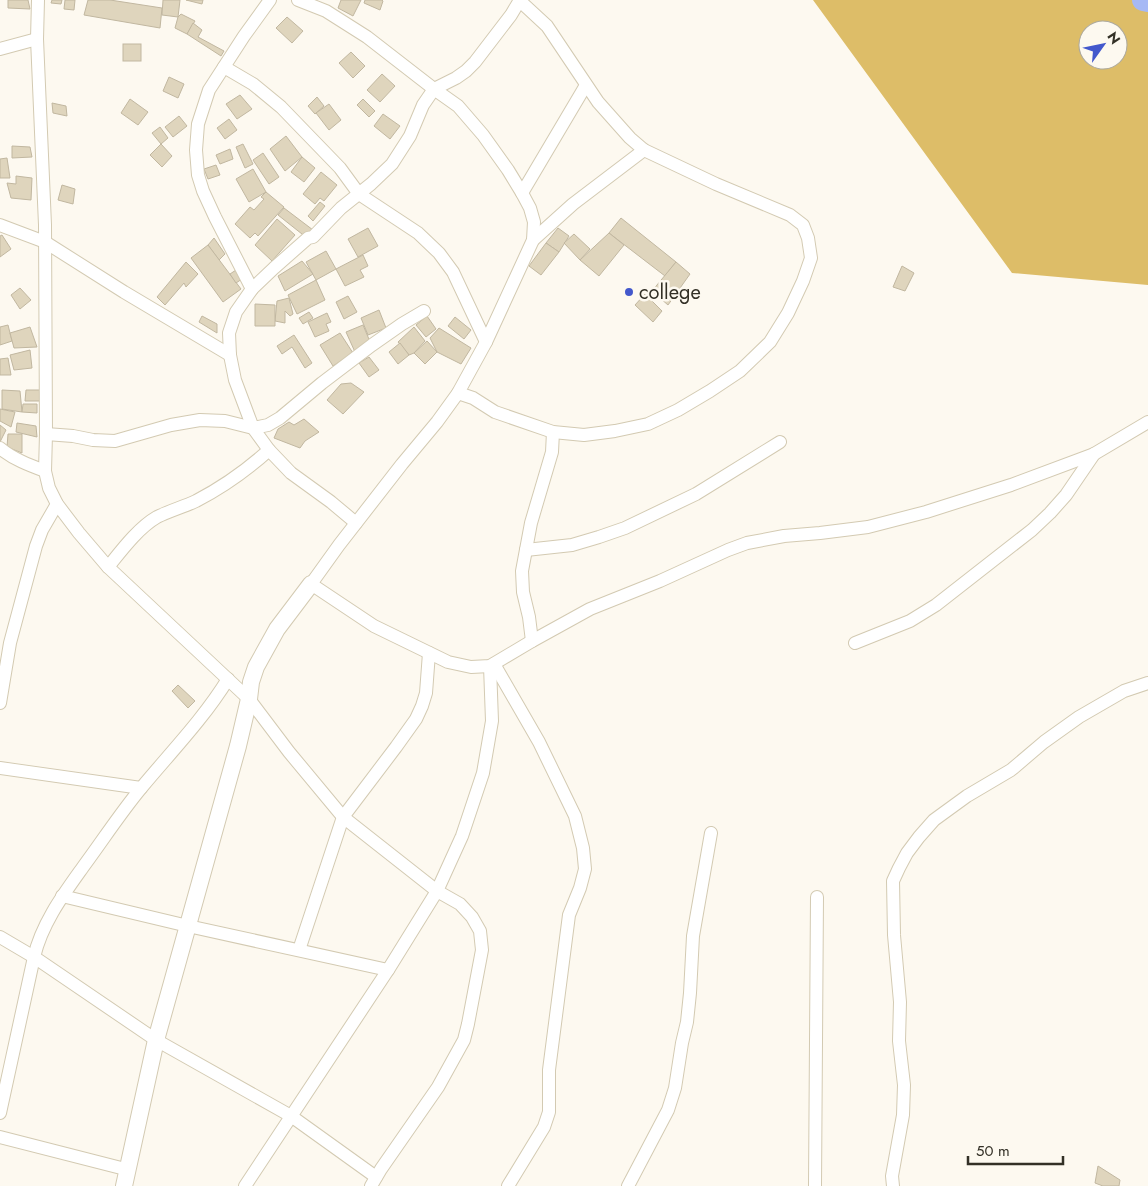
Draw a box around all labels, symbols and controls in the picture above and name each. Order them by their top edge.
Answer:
north arrow [1078,20,1128,70]
text: N [1102,28,1125,48]
place label: college [639,278,701,307]
marker: college [623,286,635,298]
scale bar [968,1134,1063,1166]
text: 50 m [976,1140,1010,1162]

